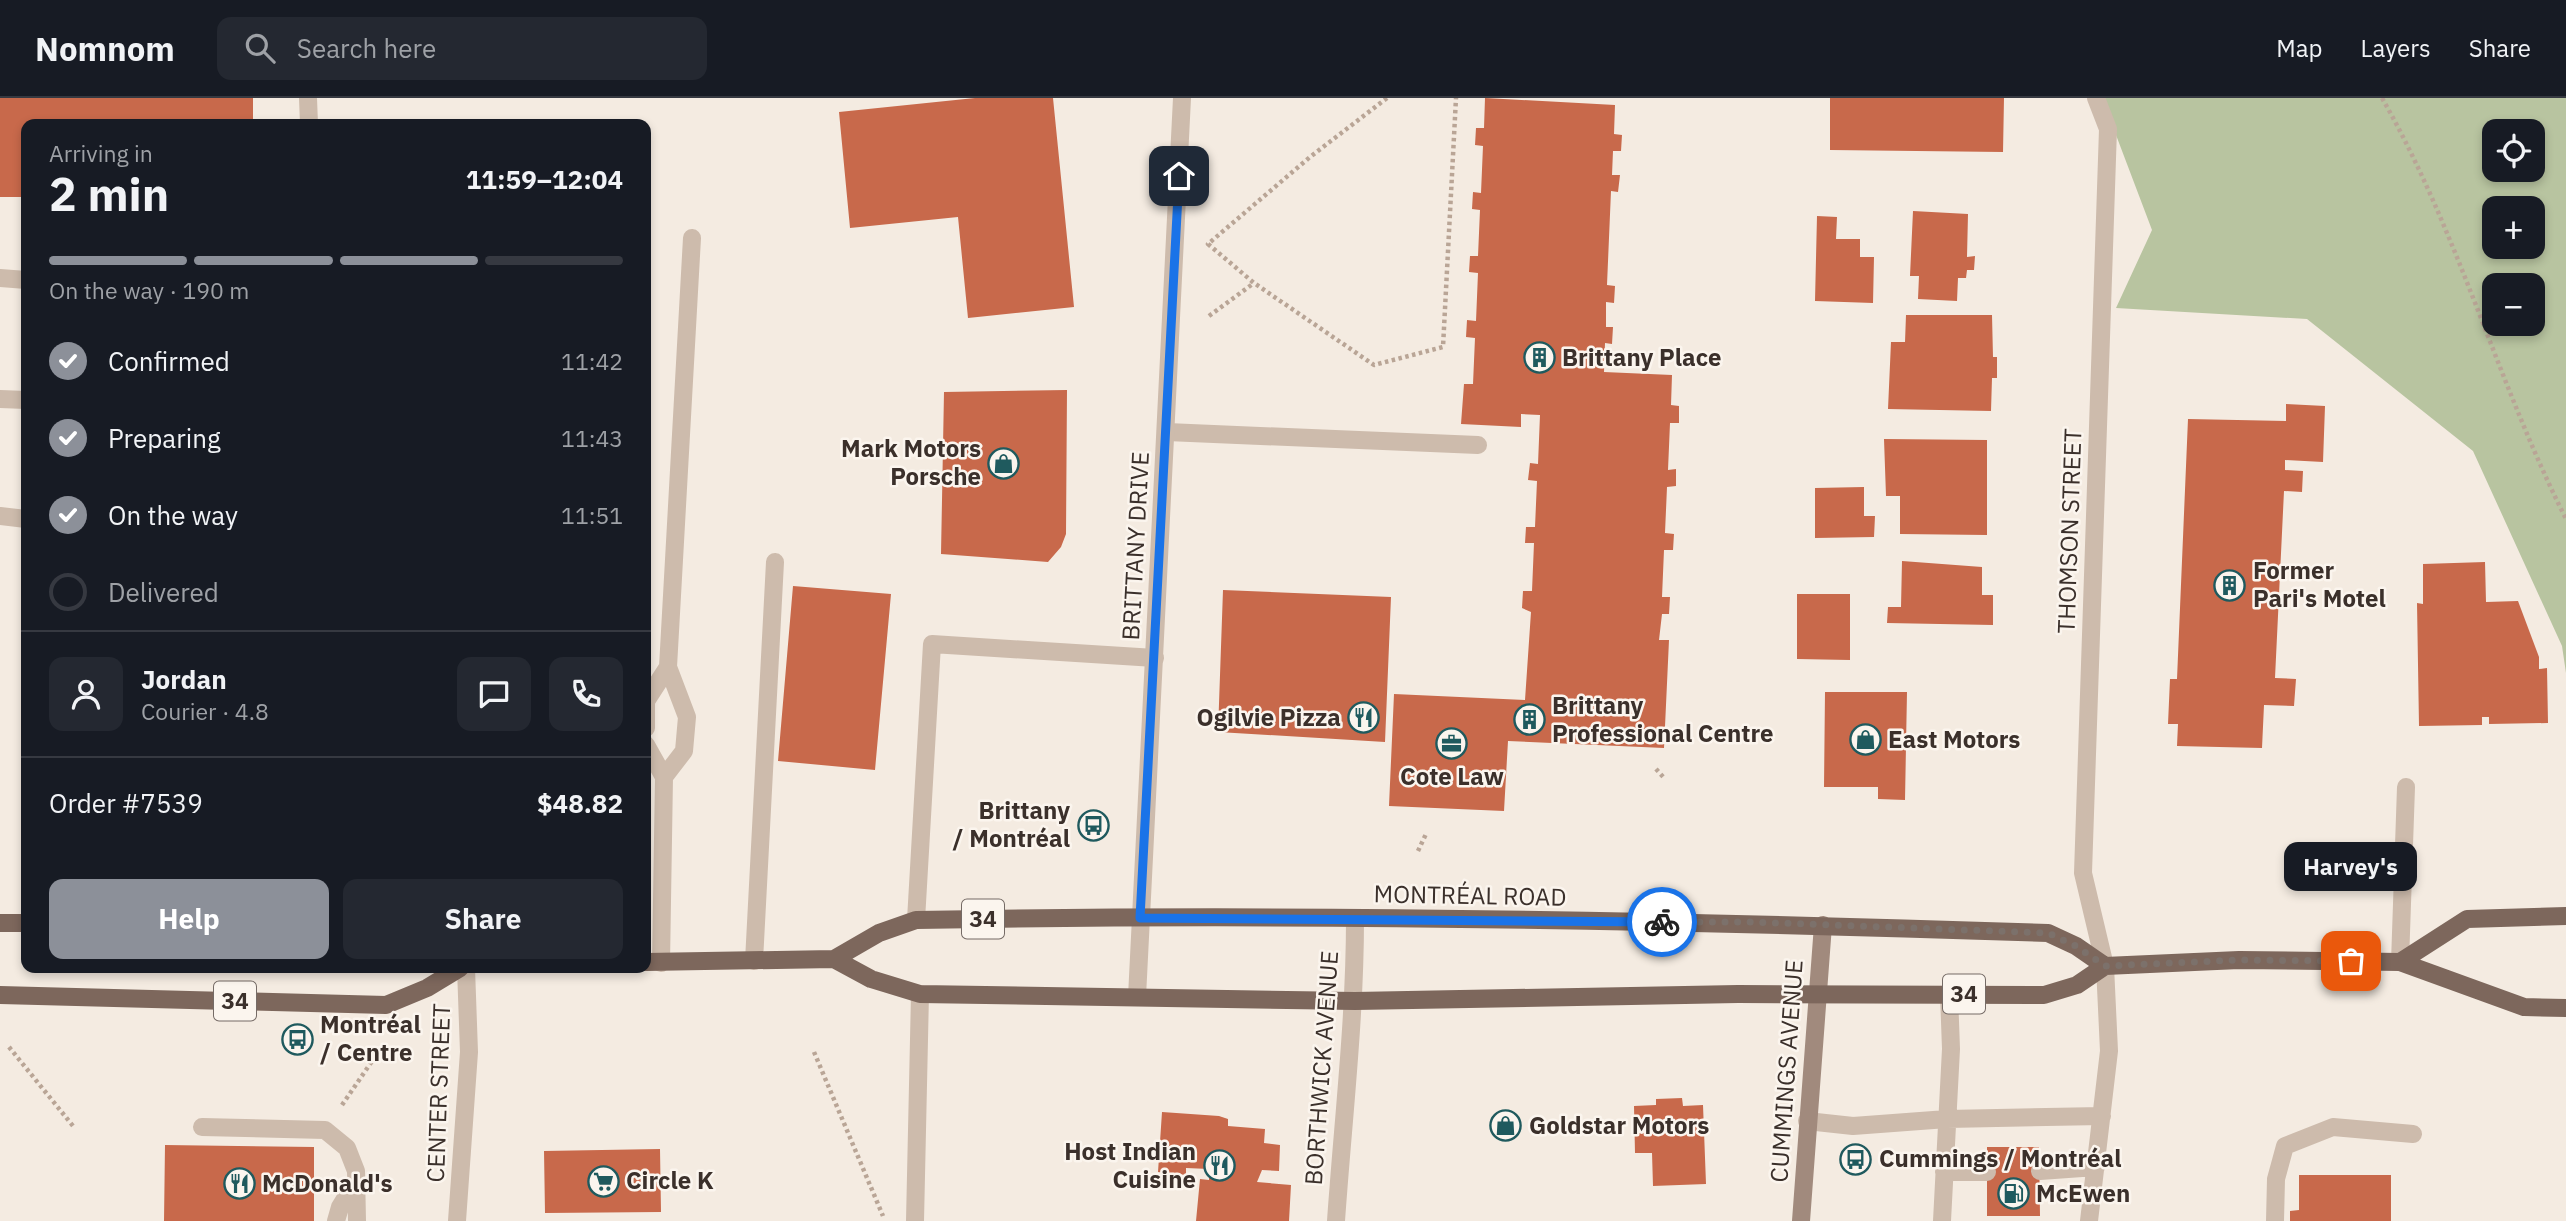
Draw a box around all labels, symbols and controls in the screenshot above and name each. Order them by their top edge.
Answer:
search box [217,17,707,80]
text: Nomnom [35,27,175,70]
icon: search [241,29,279,67]
text: Search here [297,31,436,65]
text: Map [2276,32,2323,64]
text: Layers [2361,32,2431,64]
text: Share [2469,32,2531,64]
map controls [2482,119,2545,336]
button: locate [2482,119,2545,182]
text: Arriving in [49,138,153,168]
pin [1149,146,1209,206]
icon: home [1160,157,1198,195]
text: 11:59–12:04 [466,162,623,196]
text: 2 min [49,164,169,224]
button: + [2482,196,2545,259]
button: − [2482,273,2545,336]
text: On the way · 190 m [49,275,249,305]
building icon: Brittany Place [1522,341,1556,375]
place label: Brittany Place [1562,341,1722,373]
icon: check [49,342,87,380]
text: Confirmed [108,344,230,378]
text: 11:42 [561,346,623,376]
icon: check [49,419,87,457]
text: Preparing [108,421,221,455]
text: 11:43 [561,423,623,453]
street label: THOMSON STREET [2049,428,2089,634]
place label: Mark Motors Porsche [841,432,981,492]
shop icon: Mark Motors Porsche [987,446,1021,480]
street label: BRITTANY DRIVE [1114,451,1156,641]
icon: check [49,496,87,534]
text: On the way [108,498,238,532]
text: 11:51 [561,500,623,530]
place label: Former Pari's Motel [2253,554,2386,614]
building icon: Former Pari's Motel [2213,568,2247,602]
text: Delivered [108,575,219,609]
button: person [49,657,123,731]
button: chat [457,657,531,731]
button: phone [549,657,623,731]
text: Jordan [141,662,227,696]
place label: Brittany Professional Centre [1552,689,1774,749]
text: Courier · 4.8 [141,696,269,726]
place label: Ogilvie Pizza [1197,701,1341,733]
restaurant icon: Ogilvie Pizza [1347,701,1381,735]
building icon: Brittany Professional Centre [1512,703,1546,737]
shop icon: East Motors [1848,723,1882,757]
place label: East Motors [1888,723,2020,755]
office icon: Cote Law [1435,726,1469,760]
place label: Cote Law [1400,760,1504,792]
text: Order #7539 [49,786,203,820]
text: $48.82 [537,786,623,820]
place label: Brittany / Montréal [953,794,1070,854]
bus stop icon: Brittany / Montréal [1076,808,1110,842]
callout: Harvey's [2284,842,2418,891]
text: Harvey's [2303,851,2398,881]
street label: MONTRÉAL ROAD [1373,877,1567,913]
button: Help [49,879,329,959]
button: Share [343,879,623,959]
courier [1627,887,1697,957]
road number: 34 [962,900,1004,939]
icon: bike [1643,903,1681,941]
pin [2321,931,2381,991]
icon: bag [2332,942,2370,980]
street label: BORTHWICK AVENUE [1297,950,1345,1186]
street label: CUMMINGS AVENUE [1762,958,1810,1183]
road number: 34 [1943,974,1985,1014]
road number: 34 [214,982,256,1020]
street label: CENTER STREET [419,1003,457,1183]
place label: Montréal / Centre [320,1008,421,1068]
bus stop icon: Montréal / Centre [280,1022,314,1056]
shop icon: Goldstar Motors [1489,1109,1523,1143]
place label: Goldstar Motors [1529,1109,1709,1141]
place label: Host Indian Cuisine [1064,1135,1196,1195]
bus stop icon: Cummings / Montréal [1839,1142,1873,1176]
place label: Cummings / Montréal [1879,1142,2121,1174]
restaurant icon: Host Indian Cuisine [1202,1149,1236,1183]
supermarket icon: Circle K [586,1164,620,1198]
place label: Circle K [626,1164,714,1196]
restaurant icon: McDonald's [222,1167,256,1201]
place label: McDonald's [262,1167,393,1199]
fuel station icon: McEwen [1996,1177,2030,1211]
place label: McEwen [2036,1177,2130,1209]

